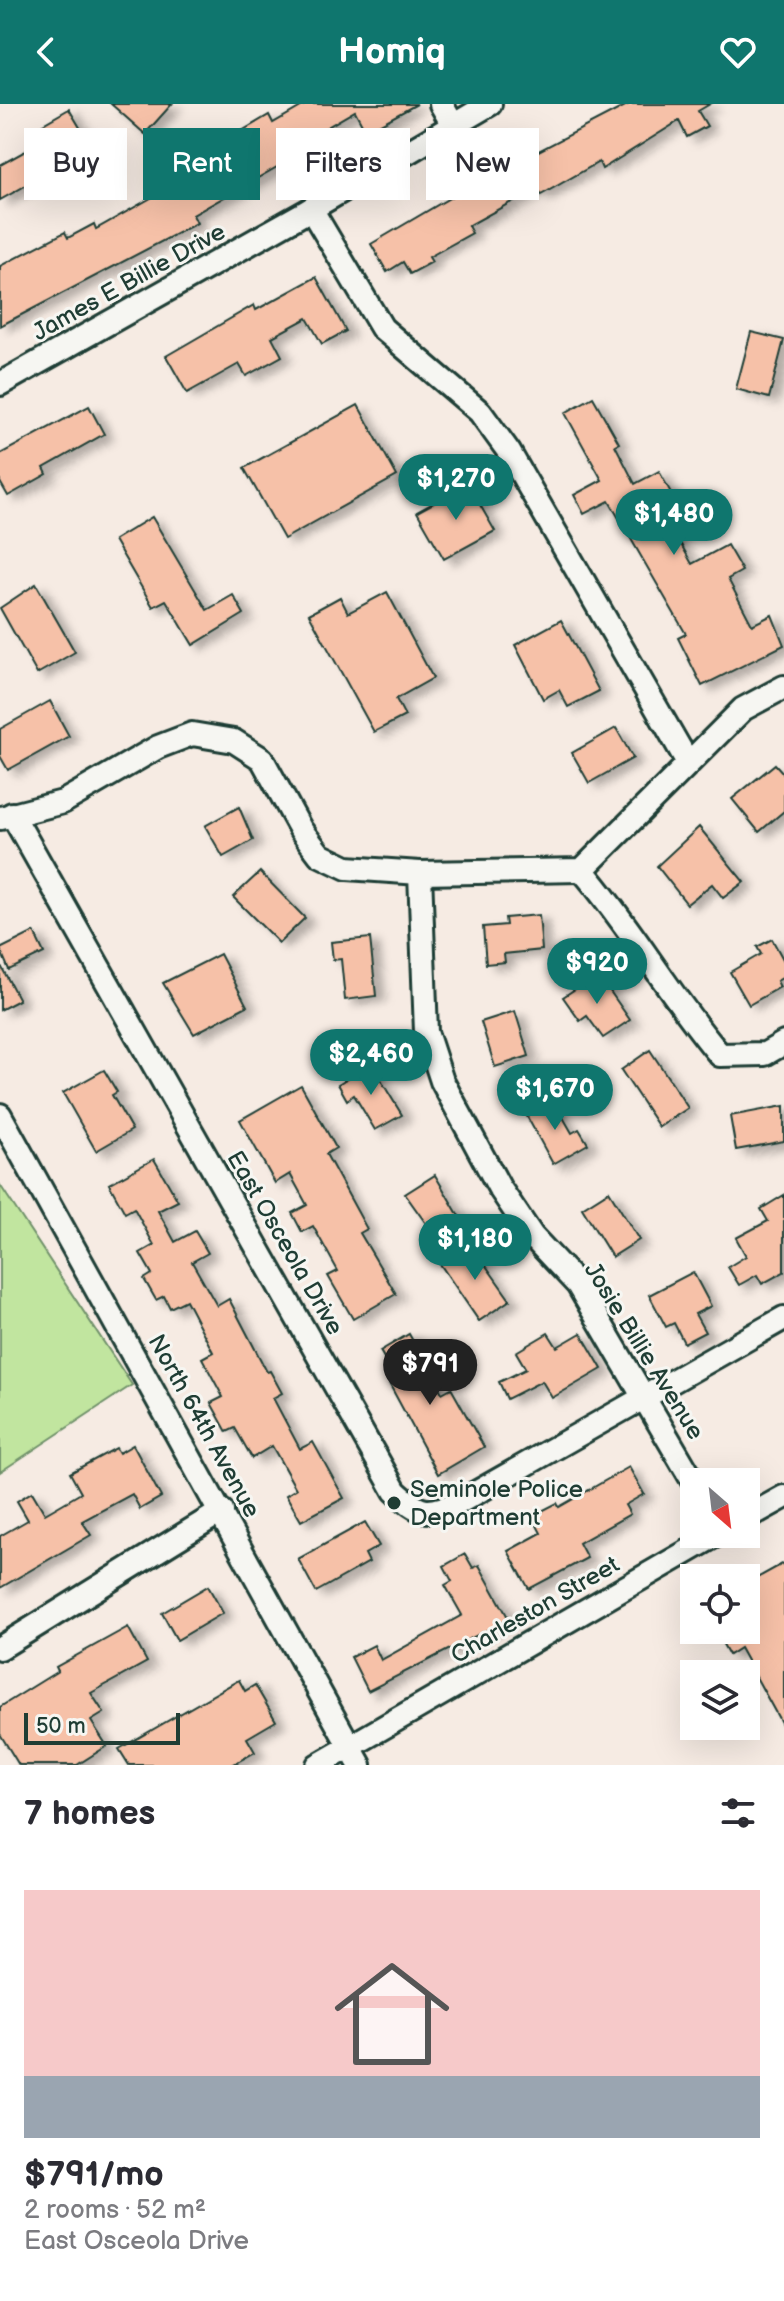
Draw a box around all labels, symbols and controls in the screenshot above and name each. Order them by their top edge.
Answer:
icon: back [24,30,68,74]
icon: heart [716,30,760,74]
text: Homiq [338,31,446,74]
chip: Buy [24,128,127,200]
chip: Rent [143,128,260,200]
chip: Filters [276,128,410,200]
chip: New [426,128,539,200]
street label: James E Billie Drive [28,217,230,347]
pin: $1,270 [391,454,521,522]
text: $1,270 [416,464,496,495]
pin: $1,480 [609,489,739,557]
text: $1,480 [634,499,715,530]
pin: $920 [550,938,644,1006]
text: $920 [565,948,629,979]
pin: $2,460 [306,1029,436,1097]
text: $2,460 [328,1039,414,1070]
pin: $1,670 [490,1064,620,1132]
text: $1,670 [515,1074,595,1105]
street label: East Osceola Drive [221,1146,349,1340]
pin: $1,180 [410,1214,540,1282]
text: $1,180 [437,1224,513,1255]
street label: Josie Billie Avenue [578,1257,710,1445]
street label: North 64th Avenue [142,1329,266,1523]
pin: $791 [383,1339,477,1407]
text: $791 [401,1349,459,1380]
north arrow [680,1468,760,1548]
map controls [680,1468,760,1740]
place label: Seminole Police Department [410,1475,583,1532]
marker: Seminole Police Department [385,1494,403,1512]
street label: Charleston Street [446,1550,625,1670]
button: locate [680,1564,760,1644]
button: layers [680,1660,760,1740]
scale bar [24,1709,180,1745]
text: 50 m [36,1713,86,1740]
icon: filters [716,1791,760,1835]
text: 7 homes [24,1793,155,1834]
icon: home [320,1942,464,2086]
text: $791/mo [24,2154,164,2195]
text: 2 rooms · 52 m² [24,2195,206,2226]
text: East Osceola Drive [24,2226,249,2257]

